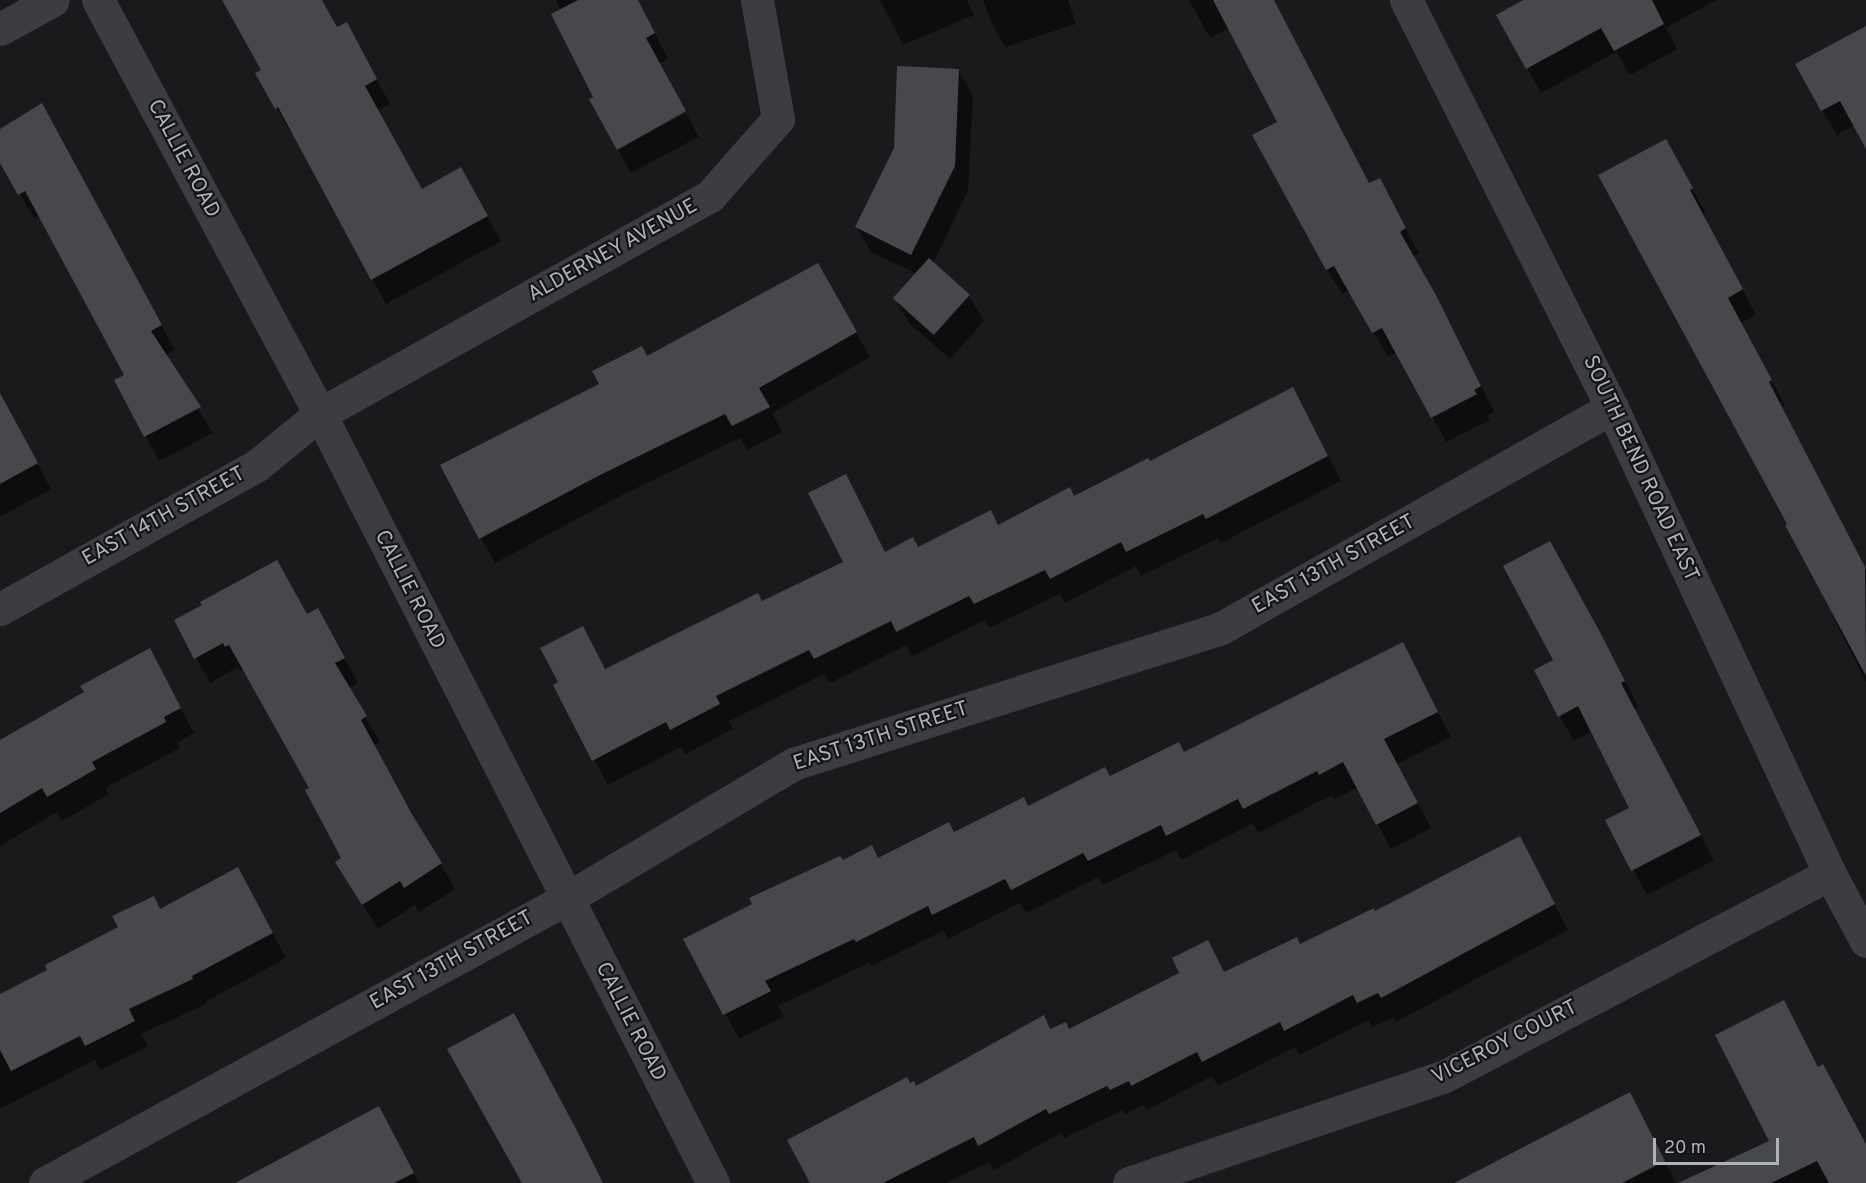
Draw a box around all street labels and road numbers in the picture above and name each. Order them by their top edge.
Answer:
street label: CALLIE ROAD [141,96,225,222]
street label: ALDERNEY AVENUE [523,194,703,308]
street label: SOUTH BEND ROAD EAST [1576,352,1704,586]
street label: EAST 14TH STREET [78,462,250,572]
street label: EAST 13TH STREET [1248,510,1420,620]
street label: CALLIE ROAD [368,526,450,654]
street label: EAST 13TH STREET [790,697,972,777]
street label: EAST 13TH STREET [366,906,538,1016]
street label: CALLIE ROAD [589,958,671,1086]
street label: VICEROY COURT [1428,995,1582,1091]

